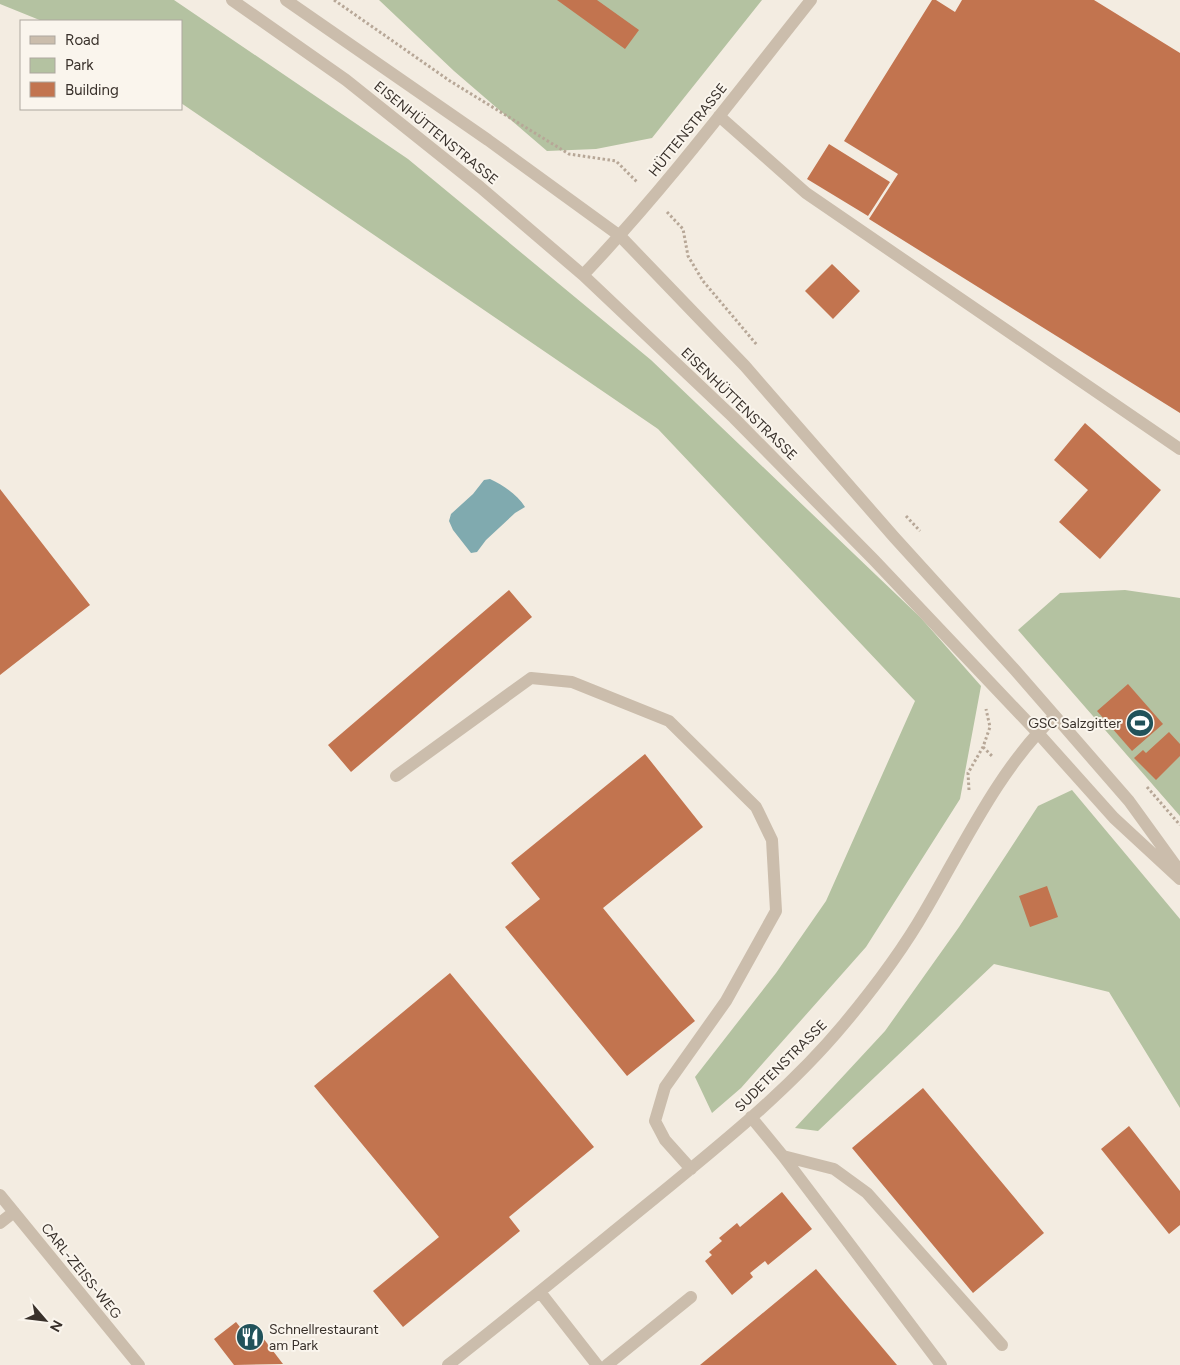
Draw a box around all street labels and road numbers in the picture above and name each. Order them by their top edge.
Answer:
street label: EISENHÜTTENSTRASSE [371,78,501,188]
street label: HÜTTENSTRASSE [645,80,731,180]
street label: EISENHÜTTENSTRASSE [677,344,801,464]
street label: SUDETENSTRASSE [731,1016,831,1116]
street label: CARL-ZEISS-WEG [37,1220,125,1322]

